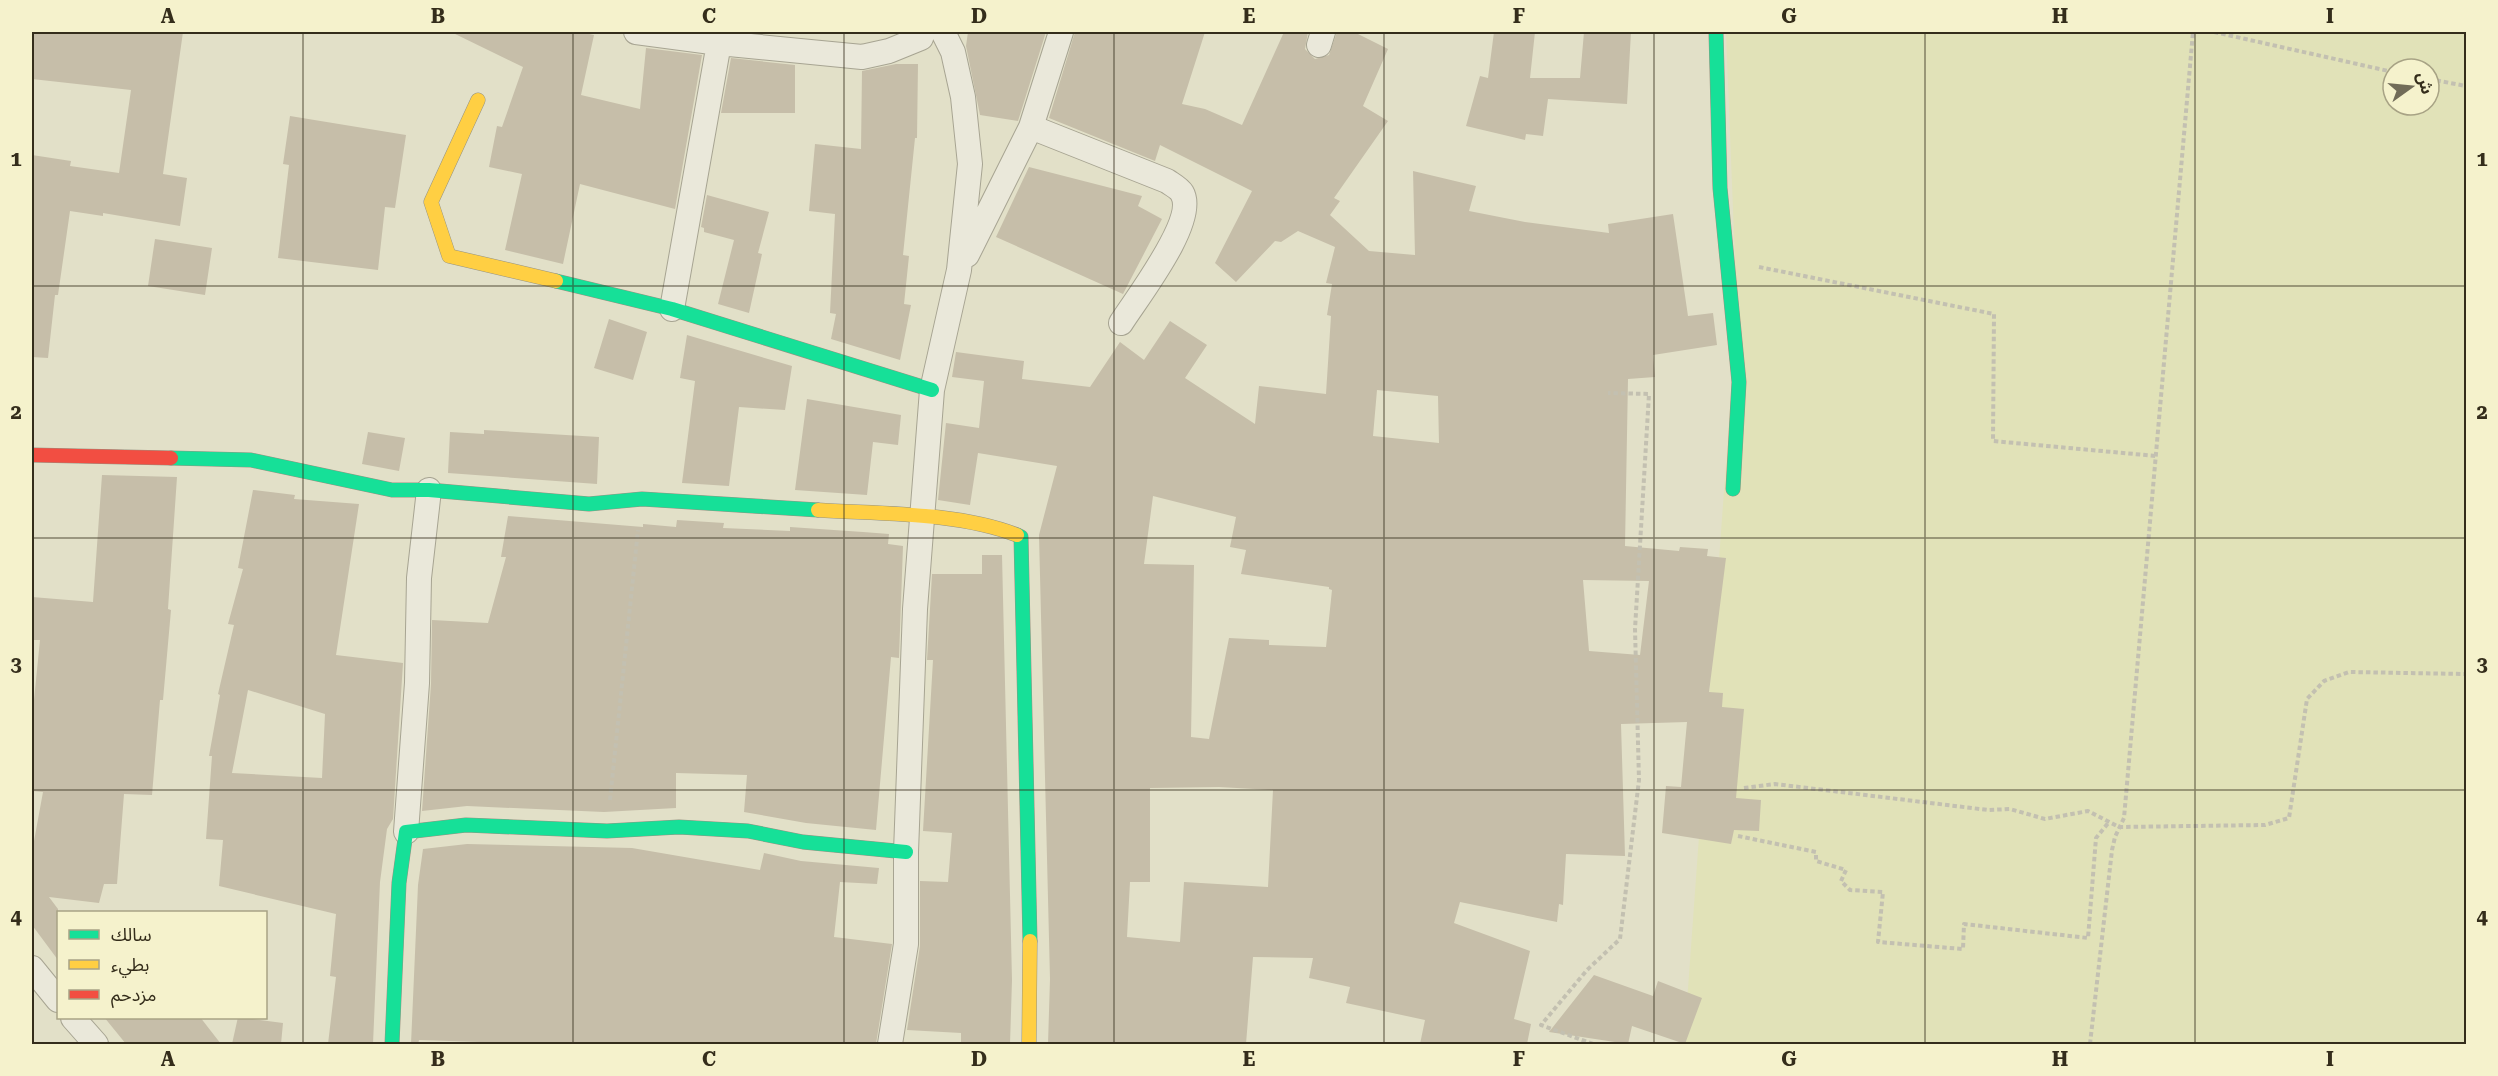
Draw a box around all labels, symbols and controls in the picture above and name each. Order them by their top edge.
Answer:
text: A [161,4,176,28]
text: B [431,4,445,28]
text: C [702,4,716,28]
text: D [971,4,987,28]
text: E [1243,4,1256,28]
text: F [1513,4,1525,28]
text: G [1781,4,1797,28]
text: H [2052,4,2068,28]
text: I [2326,4,2334,28]
north arrow [2381,57,2441,117]
text: ش [2413,70,2437,96]
text: 1 [10,147,22,171]
text: 1 [2476,147,2488,171]
text: 2 [10,400,22,424]
text: 2 [2476,400,2488,424]
text: 3 [10,652,22,676]
text: 3 [2476,652,2488,676]
text: 4 [10,905,22,929]
text: 4 [2476,905,2488,929]
legend [57,911,267,1019]
text: سالك [111,924,152,945]
text: بطيء [111,954,149,978]
text: مزدحم [111,984,156,1008]
text: A [161,1047,176,1071]
text: B [431,1047,445,1071]
text: C [702,1047,716,1071]
text: D [971,1047,987,1071]
text: E [1243,1047,1256,1071]
text: F [1513,1047,1525,1071]
text: G [1781,1047,1797,1071]
text: H [2052,1047,2068,1071]
text: I [2326,1047,2334,1071]

